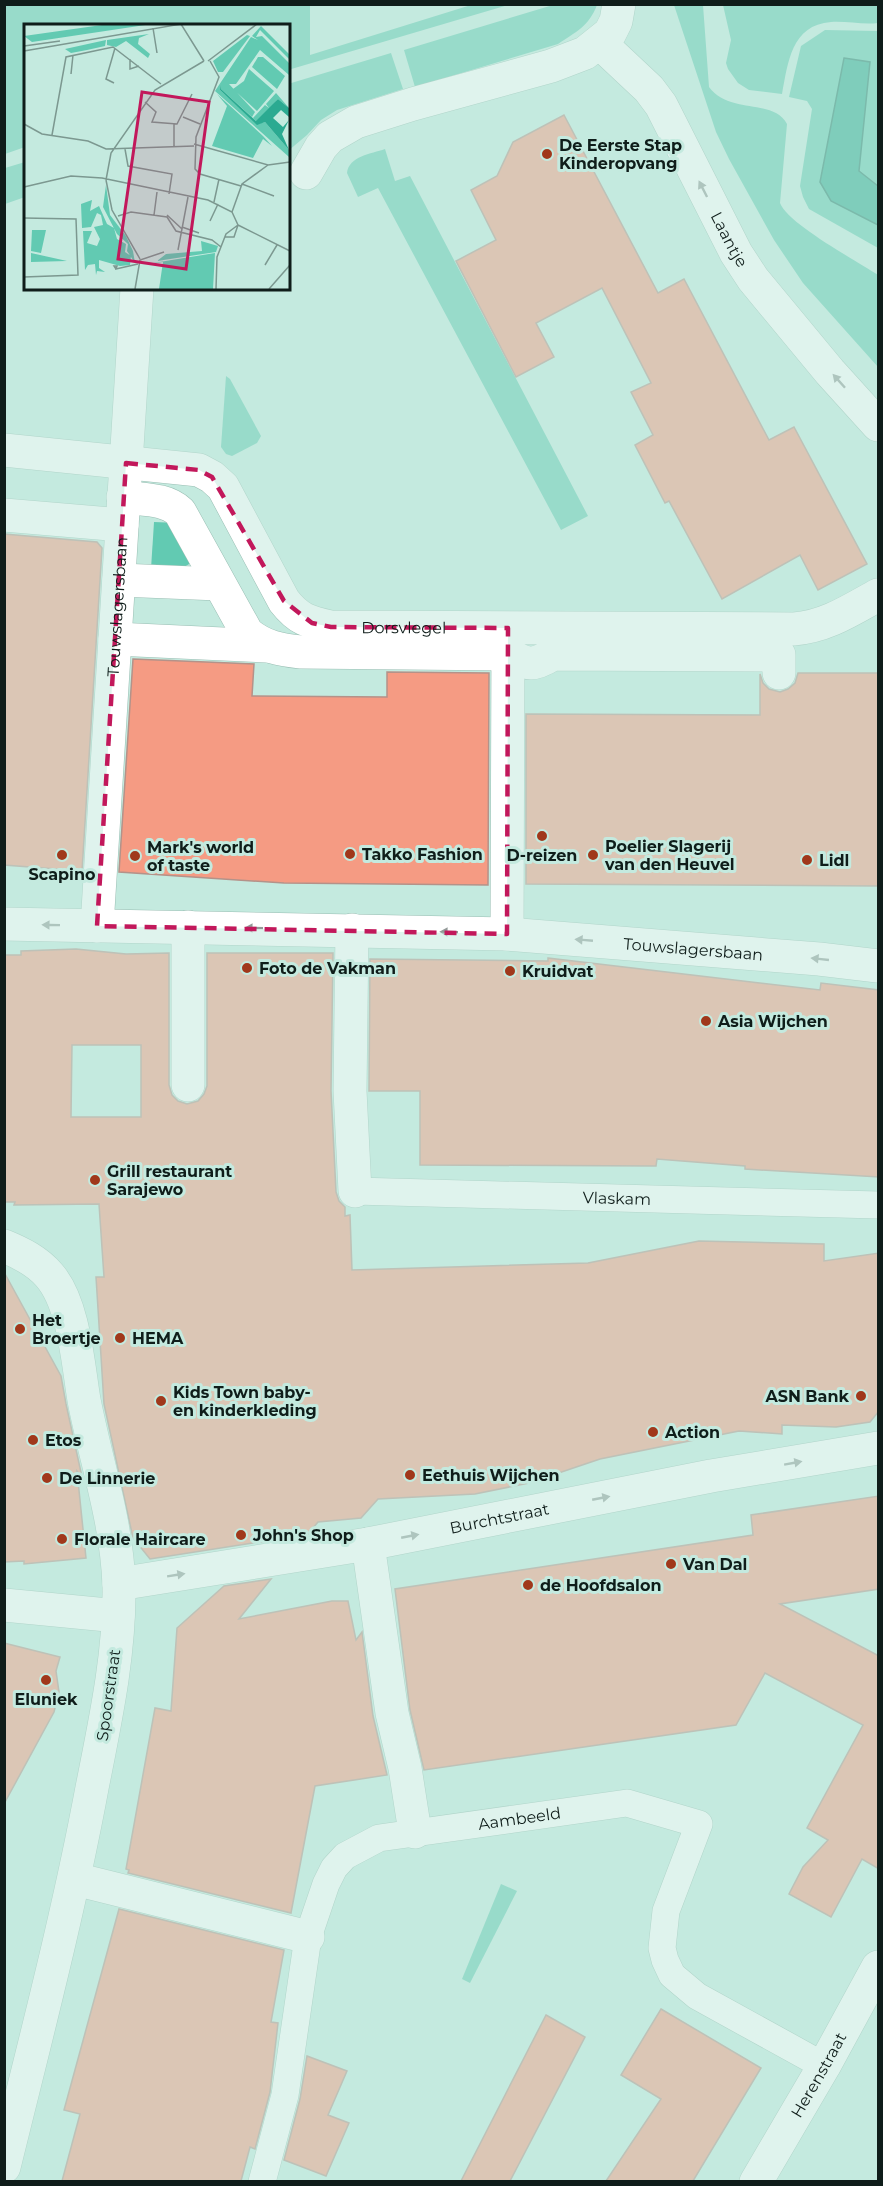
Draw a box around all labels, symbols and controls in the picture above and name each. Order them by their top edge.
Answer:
inset map [24,24,290,290]
place label: De Eerste Stap Kinderopvang [559,136,682,173]
marker: De Eerste Stap Kinderopvang [540,147,554,161]
one-way arrow [698,180,708,197]
street label: Laantje [707,209,752,271]
one-way arrow [832,374,846,389]
street label: Touwslagersbaan [104,536,131,677]
street label: Dorsvlegel [361,618,446,637]
marker: D-reizen [535,829,549,843]
place label: Poelier Slagerij van den Heuvel [604,837,735,874]
place label: Mark's world of taste [147,838,254,875]
place label: Takko Fashion [362,845,483,864]
place label: D-reizen [507,846,577,865]
marker: Takko Fashion [343,847,357,861]
marker: Scapino [55,848,69,862]
marker: Poelier Slagerij van den Heuvel [586,848,600,862]
marker: Mark's world of taste [128,849,142,863]
place label: Lidl [819,851,849,870]
marker: Lidl [800,853,814,867]
place label: Scapino [29,865,96,884]
one-way arrow [41,920,60,930]
one-way arrow [244,923,263,933]
one-way arrow [439,928,458,937]
street label: Touwslagersbaan [623,934,764,964]
one-way arrow [575,935,594,945]
one-way arrow [811,954,830,964]
place label: Foto de Vakman [259,959,396,978]
marker: Foto de Vakman [240,961,254,975]
place label: Kruidvat [522,962,594,981]
marker: Kruidvat [503,964,517,978]
place label: Asia Wijchen [717,1012,828,1031]
marker: Asia Wijchen [699,1014,713,1028]
place label: Grill restaurant Sarajewo [107,1162,232,1199]
marker: Grill restaurant Sarajewo [88,1173,102,1187]
street label: Vlaskam [582,1188,651,1209]
place label: Het Broertje [32,1311,101,1348]
marker: Het Broertje [13,1322,27,1336]
place label: HEMA [132,1329,184,1348]
marker: HEMA [113,1331,127,1345]
place label: Kids Town baby- en kinderkleding [173,1383,317,1420]
place label: ASN Bank [764,1387,850,1406]
marker: ASN Bank [854,1389,868,1403]
marker: Kids Town baby- en kinderkleding [154,1394,168,1408]
place label: Action [664,1423,720,1442]
marker: Action [646,1425,660,1439]
place label: Etos [45,1431,82,1450]
marker: Etos [26,1433,40,1447]
one-way arrow [784,1458,803,1467]
place label: Eethuis Wijchen [422,1466,560,1485]
marker: Eethuis Wijchen [403,1468,417,1482]
place label: De Linnerie [59,1469,155,1488]
marker: De Linnerie [40,1471,54,1485]
one-way arrow [592,1493,611,1502]
street label: Burchtstraat [448,1499,551,1538]
place label: John's Shop [252,1526,354,1545]
marker: John's Shop [234,1528,248,1542]
place label: Florale Haircare [74,1530,206,1549]
one-way arrow [401,1531,420,1540]
marker: Florale Haircare [55,1532,69,1546]
place label: Van Dal [682,1555,747,1574]
marker: Van Dal [664,1557,678,1571]
one-way arrow [167,1570,186,1579]
place label: de Hoofdsalon [540,1576,661,1595]
marker: de Hoofdsalon [521,1578,535,1592]
street label: Spoorstraat [93,1647,124,1742]
marker: Eluniek [39,1673,53,1687]
place label: Eluniek [15,1690,78,1709]
street label: Aambeeld [477,1803,562,1834]
street label: Herenstraat [787,2029,851,2121]

